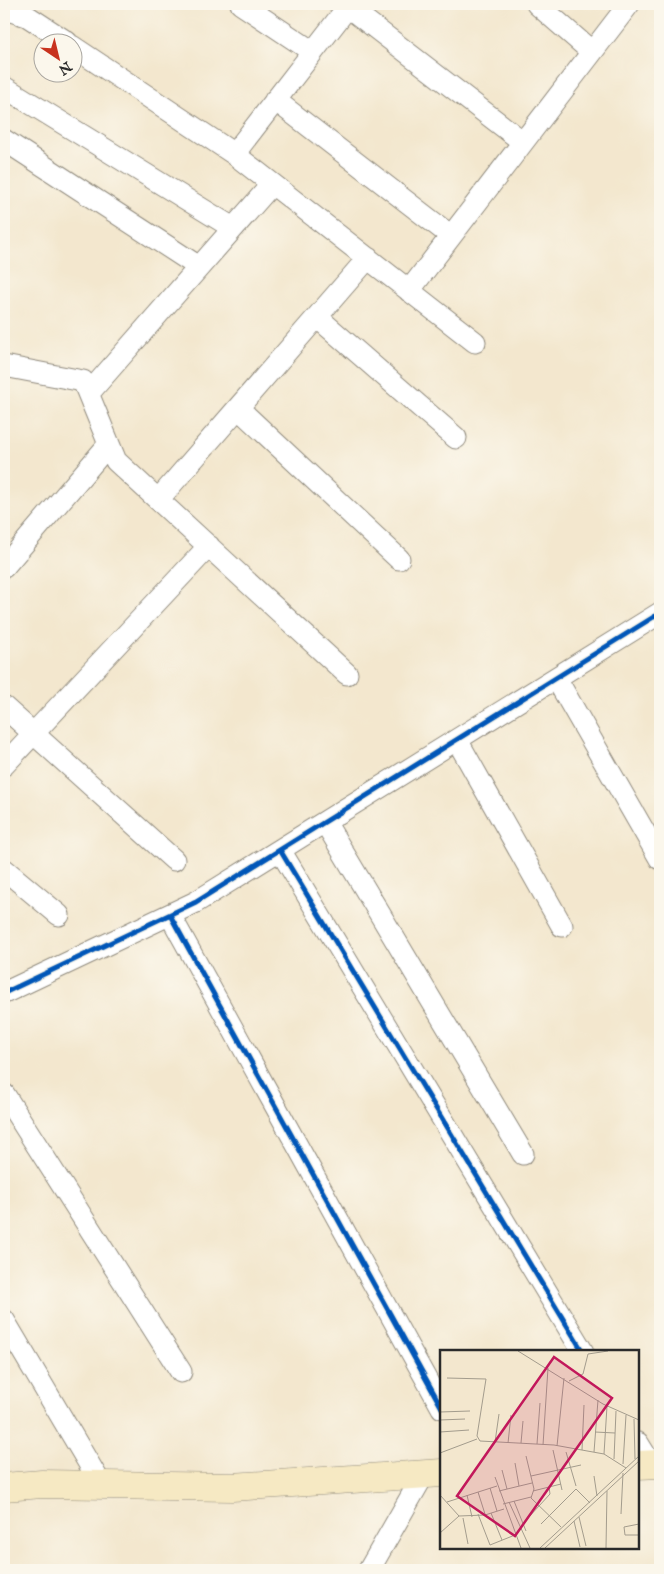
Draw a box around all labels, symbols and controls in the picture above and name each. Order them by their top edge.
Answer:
north arrow [32,32,82,82]
text: N [55,56,76,79]
inset map [440,1350,639,1549]

